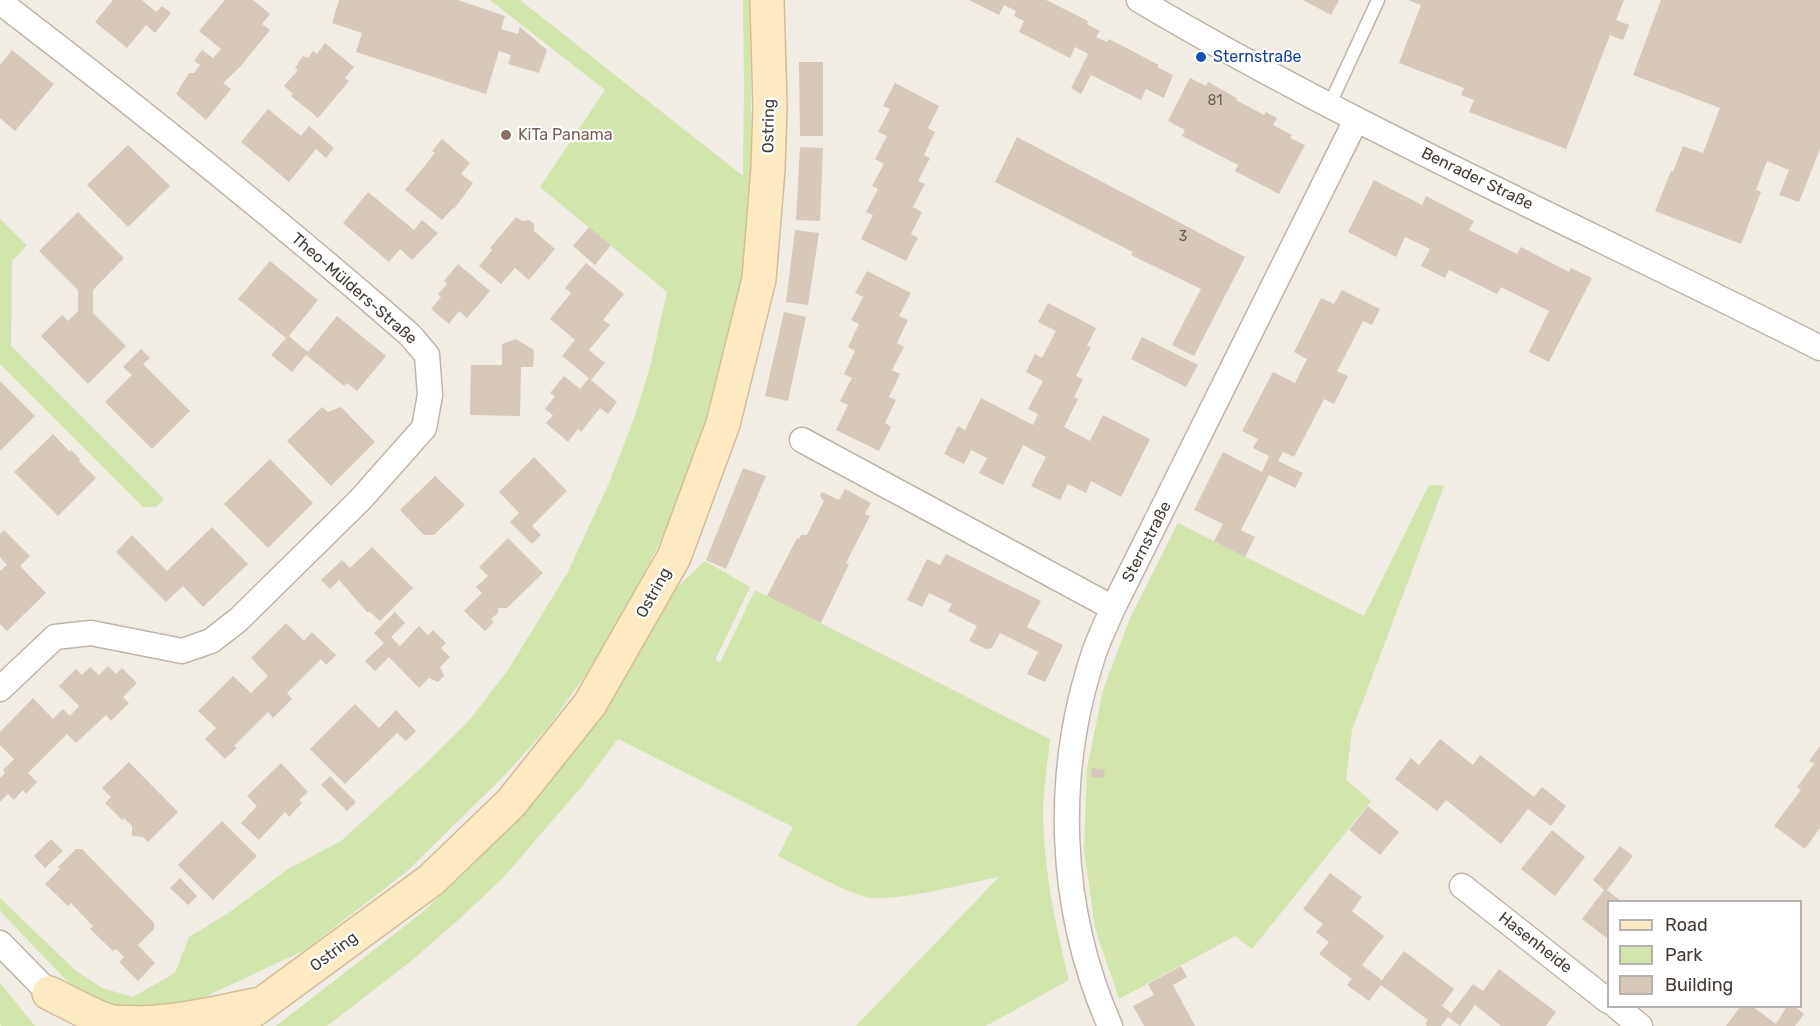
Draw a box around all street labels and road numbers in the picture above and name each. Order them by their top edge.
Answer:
street label: Ostring [759,99,779,153]
street label: Benrader Straße [1418,144,1536,214]
street label: Theo-Mülders-Straße [287,229,421,349]
street label: Sternstraße [1118,498,1176,586]
street label: Ostring [632,565,676,621]
street label: Hasenheide [1494,908,1576,978]
street label: Ostring [306,928,362,976]

